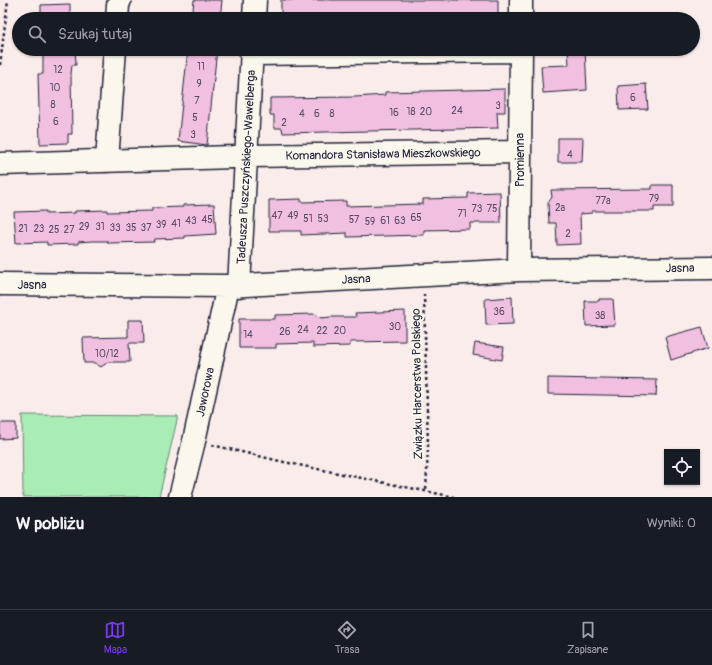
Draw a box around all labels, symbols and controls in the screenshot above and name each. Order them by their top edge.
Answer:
search box [12,12,700,56]
icon: search [26,23,48,45]
text: Szukaj tutaj [58,25,132,44]
house number: 11 [197,61,205,73]
house number: 12 [53,64,63,76]
street label: Tadeusza Puszczyńskiego-Wawelberga [234,69,259,264]
house number: 9 [196,78,202,90]
house number: 10 [50,82,61,94]
house number: 6 [630,92,636,104]
house number: 7 [194,95,200,107]
house number: 8 [50,99,56,111]
house number: 3 [495,100,501,112]
house number: 24 [451,105,463,117]
house number: 18 [407,106,415,118]
house number: 20 [420,106,432,118]
house number: 16 [389,107,399,119]
house number: 4 [299,108,305,120]
house number: 6 [314,108,320,120]
house number: 8 [329,108,335,120]
house number: 5 [192,112,198,124]
house number: 6 [53,116,59,128]
house number: 2 [281,117,287,129]
house number: 3 [190,129,196,141]
street label: Promienna [513,133,528,187]
street label: Komandora Stanisława Mieszkowskiego [285,145,481,164]
house number: 4 [567,149,573,161]
house number: 79 [649,193,659,205]
house number: 77a [595,195,611,207]
house number: 2a [555,202,565,214]
house number: 73 [472,203,483,215]
house number: 75 [487,203,497,215]
house number: 71 [457,208,467,220]
house number: 47 [271,210,283,222]
house number: 49 [288,210,298,222]
house number: 65 [410,212,422,224]
house number: 51 [303,213,313,225]
house number: 53 [318,213,329,225]
house number: 45 [201,214,213,226]
house number: 57 [349,214,360,226]
house number: 43 [185,215,197,227]
house number: 61 [380,215,390,227]
house number: 63 [394,215,406,227]
house number: 59 [365,216,375,228]
house number: 41 [171,218,181,230]
house number: 39 [156,219,166,231]
house number: 29 [79,221,89,233]
house number: 31 [95,221,105,233]
house number: 33 [109,222,121,234]
house number: 35 [126,222,137,234]
house number: 37 [141,222,152,234]
house number: 21 [18,223,28,235]
house number: 23 [34,223,45,235]
house number: 25 [48,224,60,236]
house number: 27 [64,224,75,236]
house number: 2 [565,228,571,240]
street label: Jasna [665,261,695,276]
street label: Jasna [341,271,371,288]
street label: Jasna [17,278,47,293]
house number: 36 [493,306,505,318]
street label: Związku Harcerstwa Polskiego [409,308,426,460]
house number: 38 [595,310,605,322]
house number: 30 [389,321,401,333]
house number: 24 [297,324,309,336]
house number: 22 [316,325,328,337]
house number: 20 [334,325,346,337]
house number: 26 [279,326,291,338]
house number: 14 [243,329,253,341]
house number: 10/12 [95,348,119,360]
street label: Jaworowa [193,366,218,418]
map controls [664,449,700,485]
button: locate [664,449,700,485]
text: W pobliżu [16,513,84,534]
text: Wyniki: 0 [647,515,696,531]
tab: Mapa [104,619,127,656]
tab: Trasa [335,619,360,656]
tab: Zapisane [567,619,608,656]

